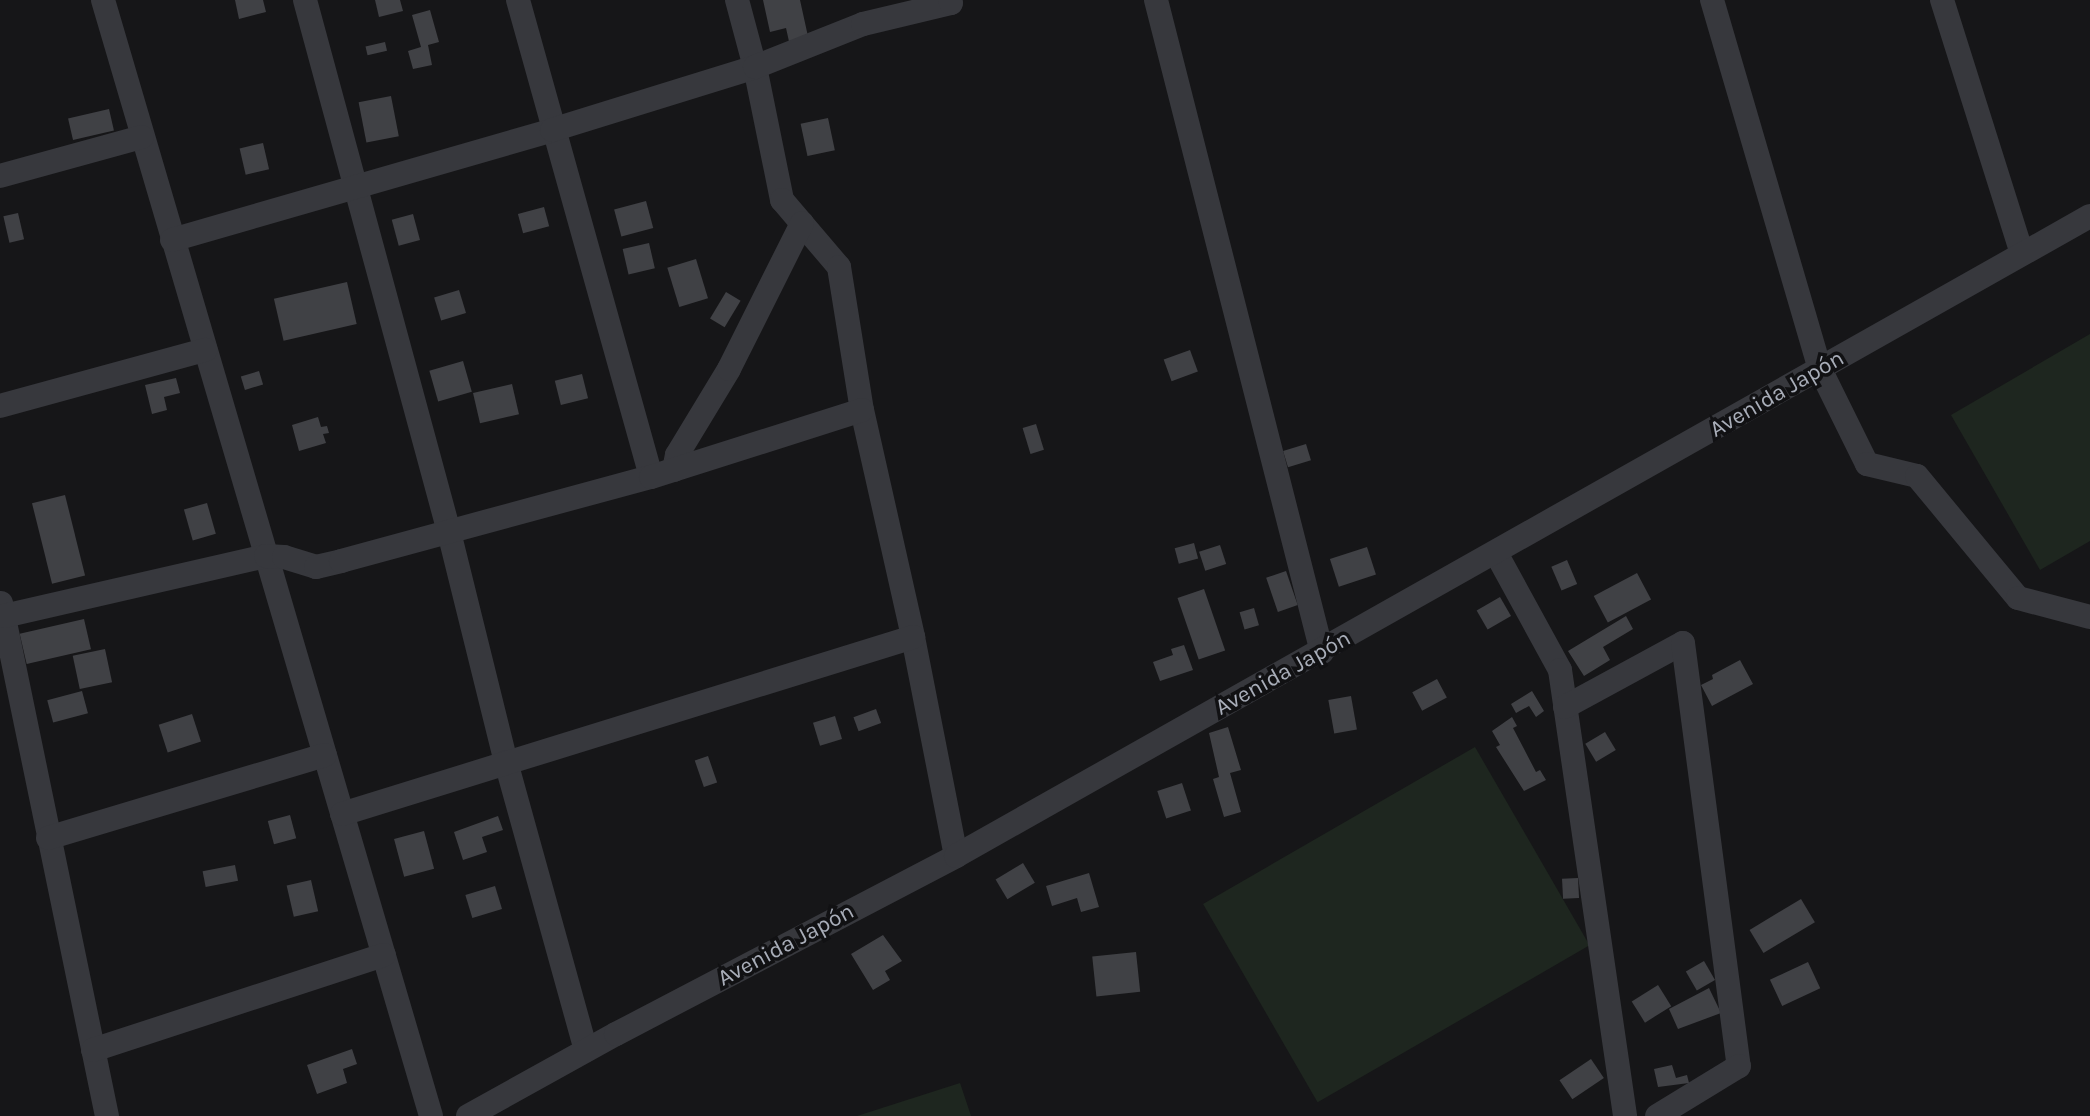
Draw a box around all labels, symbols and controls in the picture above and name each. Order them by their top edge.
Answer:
street label: Avenida Japón [1705,344,1849,444]
street label: Avenida Japón [1211,624,1355,722]
street label: Avenida Japón [713,898,859,992]

